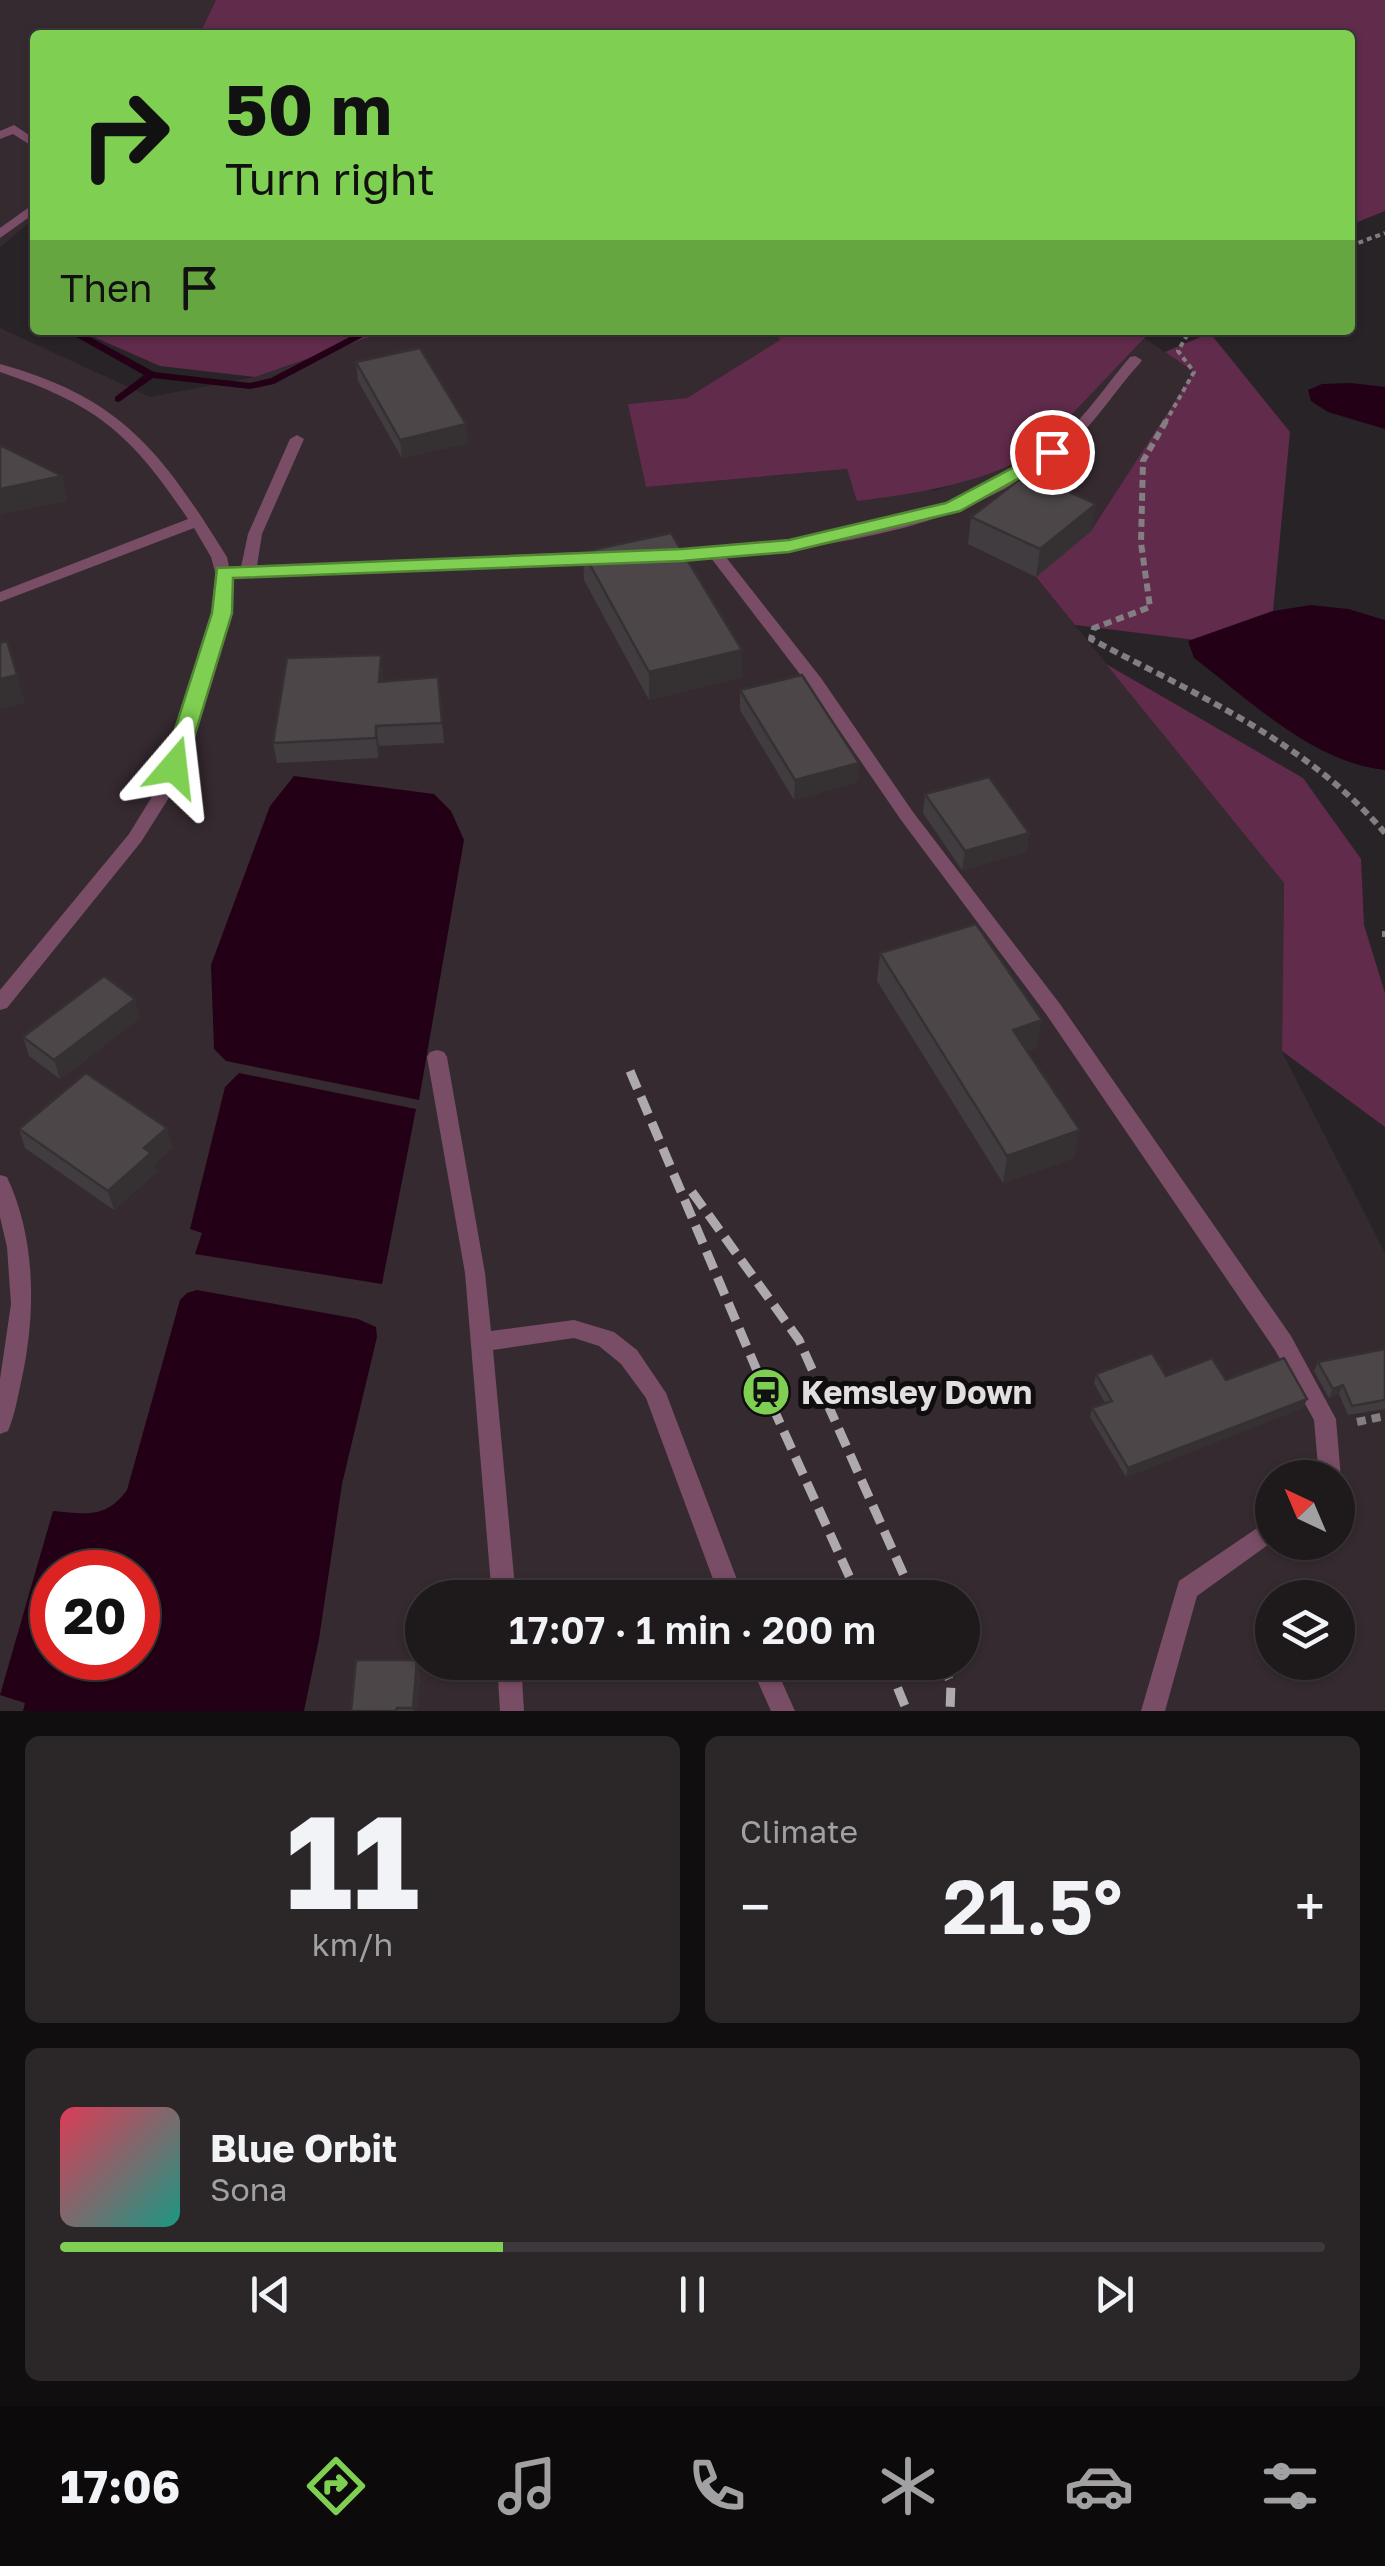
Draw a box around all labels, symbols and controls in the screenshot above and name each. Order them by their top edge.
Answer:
text: 50 m [225,66,392,150]
icon: right [60,70,190,200]
text: Turn right [225,151,435,205]
icon: arrive [172,260,227,315]
text: Then [60,265,152,310]
pin [1010,410,1095,495]
icon: arrive [1025,425,1080,480]
position arrow [122,715,226,819]
station icon: Kemsley Down [740,1366,792,1418]
place label: Kemsley Down [801,1373,1032,1411]
north arrow [1255,1460,1355,1560]
map controls [1255,1460,1355,1680]
speed limit sign: 20 [30,1550,160,1680]
button: layers [1255,1580,1355,1680]
text: 17:07 · 1 min · 200 m [509,1607,876,1652]
text: 11 [286,1782,419,1938]
text: Climate [740,1812,858,1850]
text: 21.5° [942,1860,1123,1951]
text: − [740,1873,770,1939]
text: + [1295,1873,1325,1939]
text: km/h [312,1925,393,1963]
text: Blue Orbit [210,2125,397,2170]
text: Sona [210,2170,287,2208]
icon: previous [243,2267,298,2322]
icon: pause [665,2267,720,2322]
icon: next [1087,2267,1142,2322]
icon: directions [301,2451,371,2521]
icon: music [492,2451,562,2521]
icon: phone [682,2451,752,2521]
icon: climate [873,2451,943,2521]
icon: car [1064,2451,1134,2521]
icon: filters [1255,2451,1325,2521]
text: 17:06 [60,2459,180,2513]

